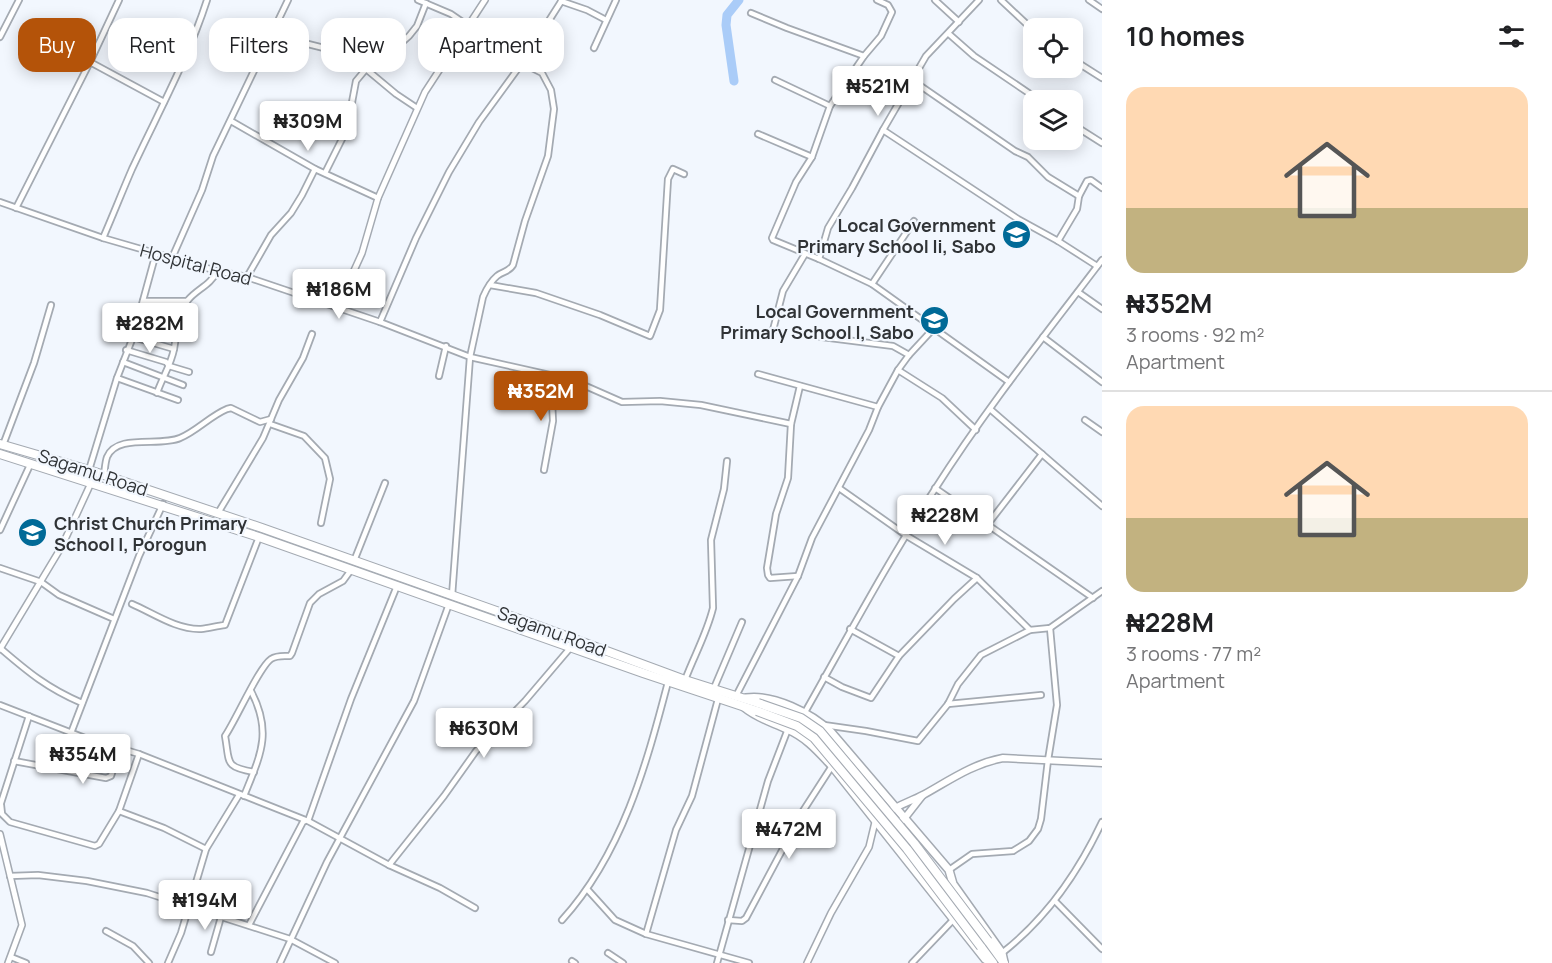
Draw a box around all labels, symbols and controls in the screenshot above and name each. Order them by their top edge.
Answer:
chip: Buy [18,18,96,72]
chip: Rent [108,18,197,72]
chip: Filters [209,18,309,72]
chip: New [321,18,406,72]
chip: Apartment [418,18,564,72]
map controls [1023,18,1083,150]
button: locate [1023,18,1083,78]
text: 10 homes [1126,18,1245,54]
icon: filters [1495,20,1528,53]
pin: ₦521M [836,66,920,117]
text: ₦521M [846,72,910,99]
button: layers [1023,90,1083,150]
pin: ₦309M [266,101,350,152]
text: ₦309M [274,107,342,134]
icon: home [1273,126,1381,234]
place label: Local Government Primary School Ii, Sabo [797,213,996,258]
school or university icon: Local Government Primary School Ii, Sabo [1001,219,1033,251]
street label: Hospital Road [137,238,255,290]
pin: ₦186M [297,269,381,320]
text: ₦186M [307,275,371,302]
text: ₦352M [1126,285,1212,321]
place label: Local Government Primary School I, Sabo [720,299,914,344]
pin: ₦282M [108,303,192,354]
school or university icon: Local Government Primary School I, Sabo [919,305,951,337]
text: ₦282M [116,309,184,336]
text: 3 rooms · 92 m² [1126,321,1265,348]
text: Apartment [1126,348,1225,375]
pin: ₦352M [499,371,583,422]
text: ₦352M [508,377,574,404]
street label: Sagamu Road [35,443,151,501]
icon: home [1273,445,1381,553]
pin: ₦228M [903,495,987,546]
text: ₦228M [911,501,979,528]
place label: Christ Church Primary School I, Porogun [54,511,247,556]
school or university icon: Christ Church Primary School I, Porogun [17,517,49,549]
street label: Sagamu Road [494,600,610,662]
text: ₦228M [1126,604,1214,640]
text: 3 rooms · 77 m² [1126,640,1261,667]
text: Apartment [1126,667,1225,694]
pin: ₦630M [442,708,526,759]
text: ₦630M [450,714,518,741]
pin: ₦354M [41,734,125,785]
text: ₦354M [49,740,117,767]
pin: ₦472M [747,809,831,860]
text: ₦472M [756,815,822,842]
pin: ₦194M [163,880,247,931]
text: ₦194M [173,886,237,913]

